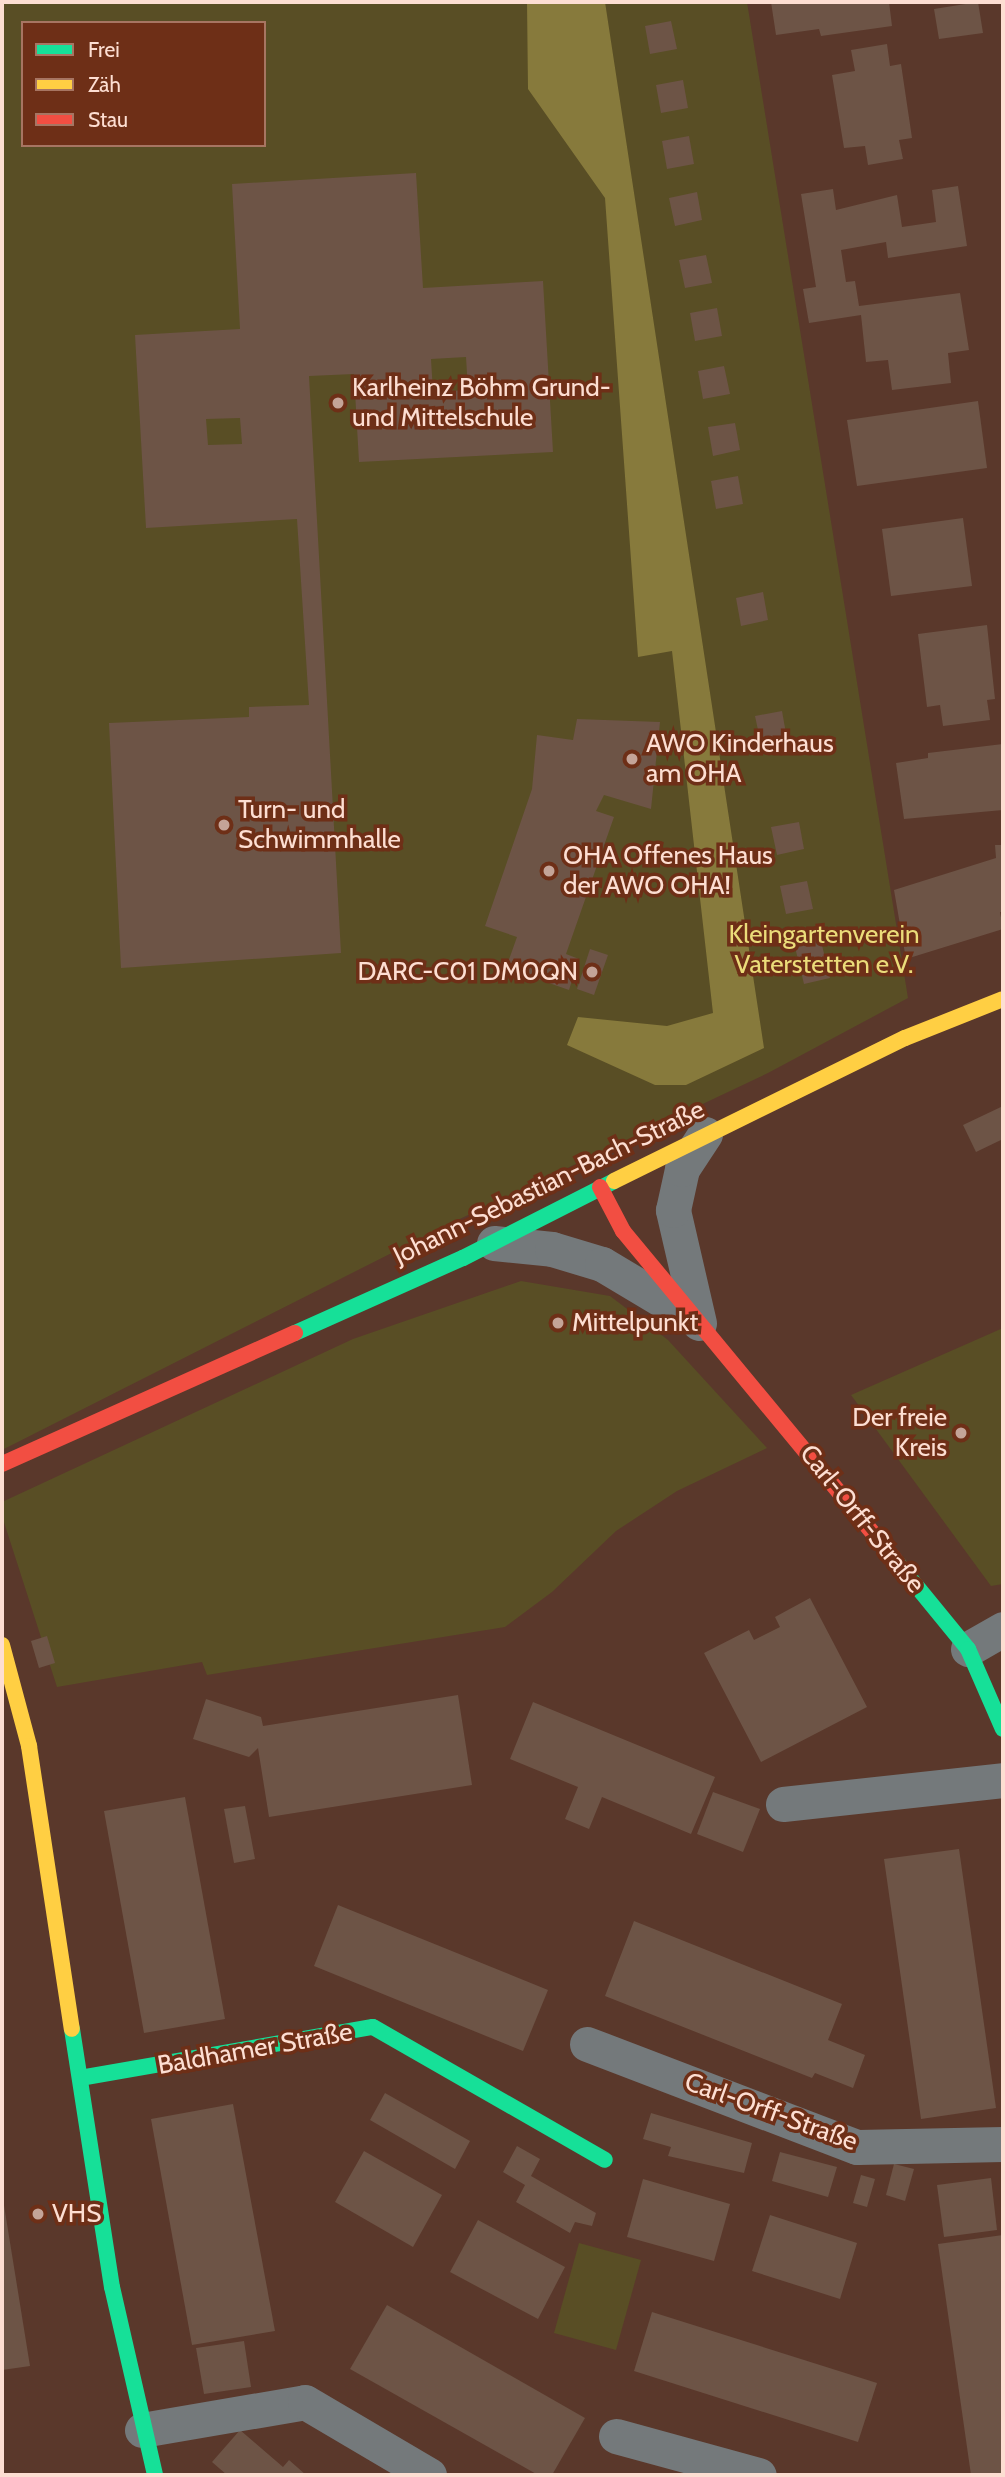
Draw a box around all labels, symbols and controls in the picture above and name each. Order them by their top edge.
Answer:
legend [21,21,266,147]
text: Frei [88,37,120,62]
text: Zäh [88,72,121,97]
text: Stau [88,107,128,132]
place label: Karlheinz Böhm Grund- und Mittelschule [352,372,611,434]
marker: Karlheinz Böhm Grund- und Mittelschule [330,395,346,411]
place label: AWO Kinderhaus am OHA [646,728,834,790]
marker: AWO Kinderhaus am OHA [624,751,640,767]
place label: Turn- und Schwimmhalle [238,794,401,856]
marker: Turn- und Schwimmhalle [216,817,232,833]
place label: OHA Offenes Haus der AWO OHA! [563,840,773,902]
marker: OHA Offenes Haus der AWO OHA! [541,863,557,879]
park label: Kleingartenverein Vaterstetten e.V. [729,919,919,981]
place label: DARC-C01 DM0QN [357,956,578,988]
marker: DARC-C01 DM0QN [584,964,600,980]
street label: Johann-Sebastian-Bach-Straße [388,1094,710,1272]
place label: Mittelpunkt [572,1307,698,1339]
marker: Mittelpunkt [550,1315,566,1331]
place label: Der freie Kreis [852,1402,947,1464]
marker: Der freie Kreis [953,1425,969,1441]
street label: Carl-Orff-Straße [793,1439,931,1599]
street label: Baldhamer Straße [155,2016,355,2082]
street label: Carl-Orff-Straße [680,2066,862,2158]
place label: VHS [52,2198,101,2230]
marker: VHS [30,2206,46,2222]

